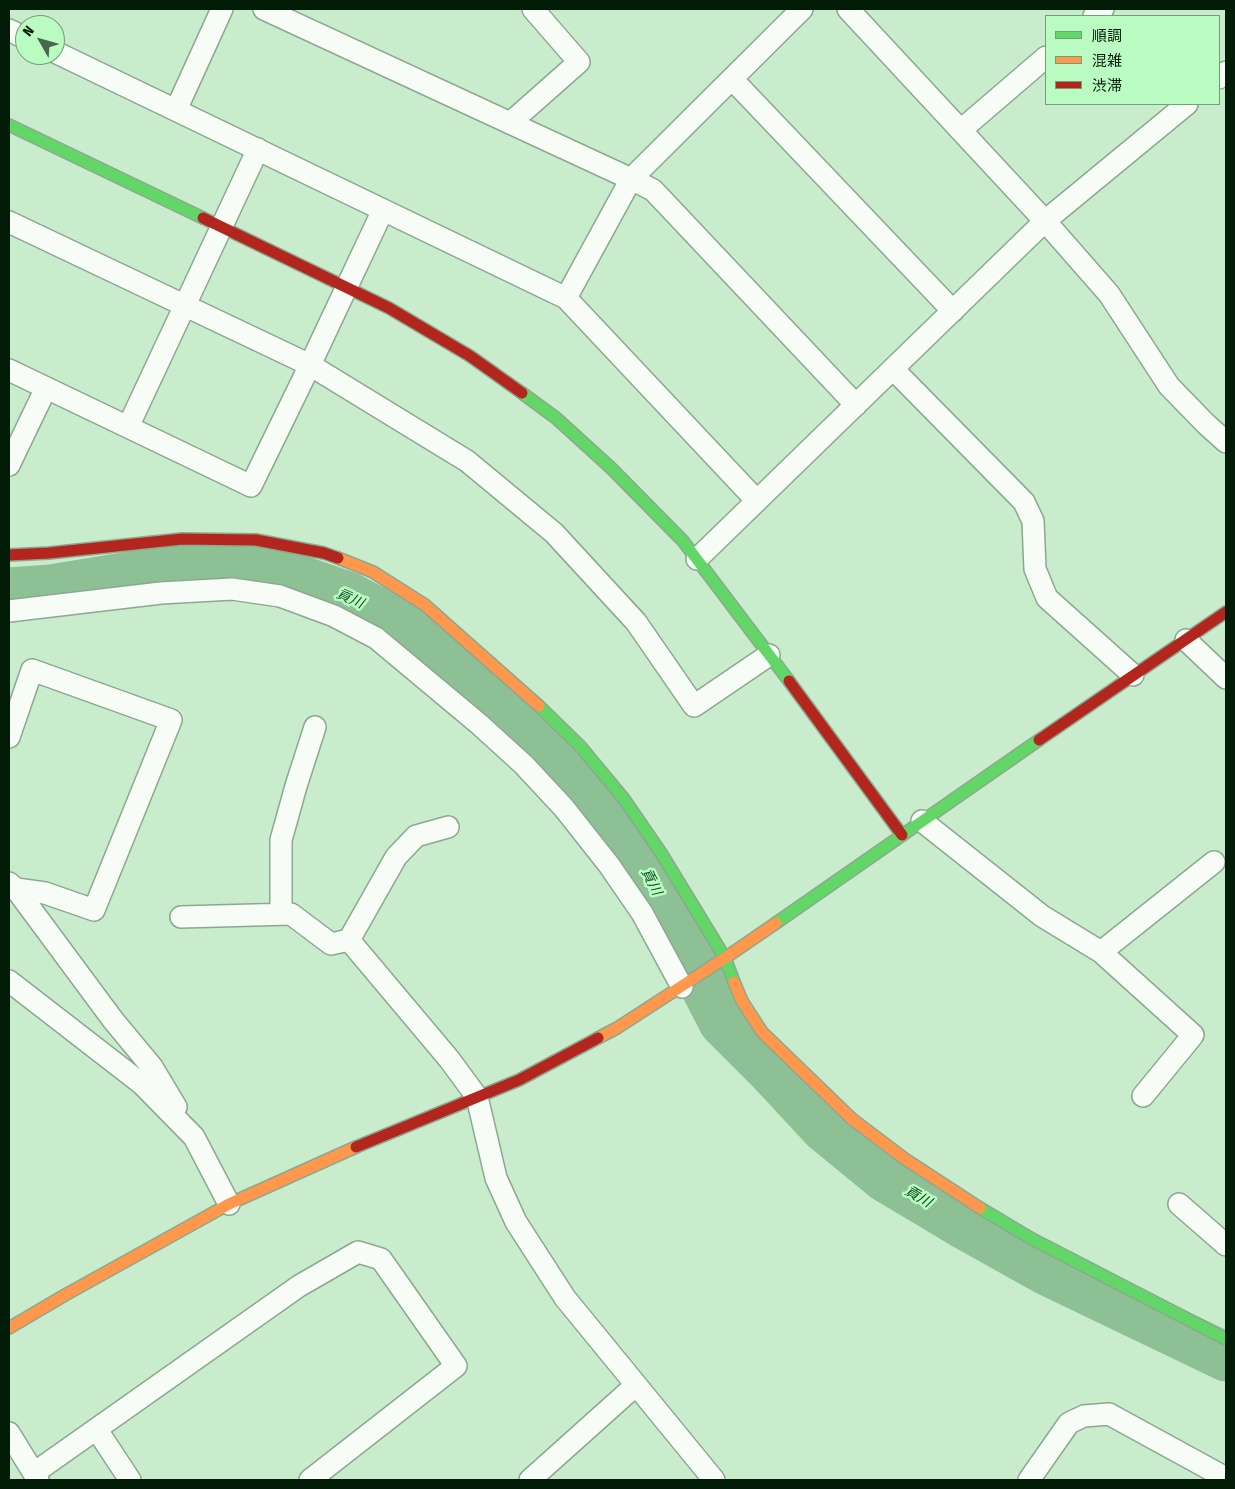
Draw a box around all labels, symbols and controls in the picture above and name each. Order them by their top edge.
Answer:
north arrow [15,15,65,65]
legend [1045,15,1220,105]
text: N [19,23,38,40]
text: 順調 [1092,27,1122,45]
text: 混雑 [1092,52,1122,70]
text: 渋滞 [1092,77,1122,95]
water label: 貢川 [334,586,366,612]
water label: 貢川 [637,866,665,898]
water label: 貢川 [902,1183,934,1211]

